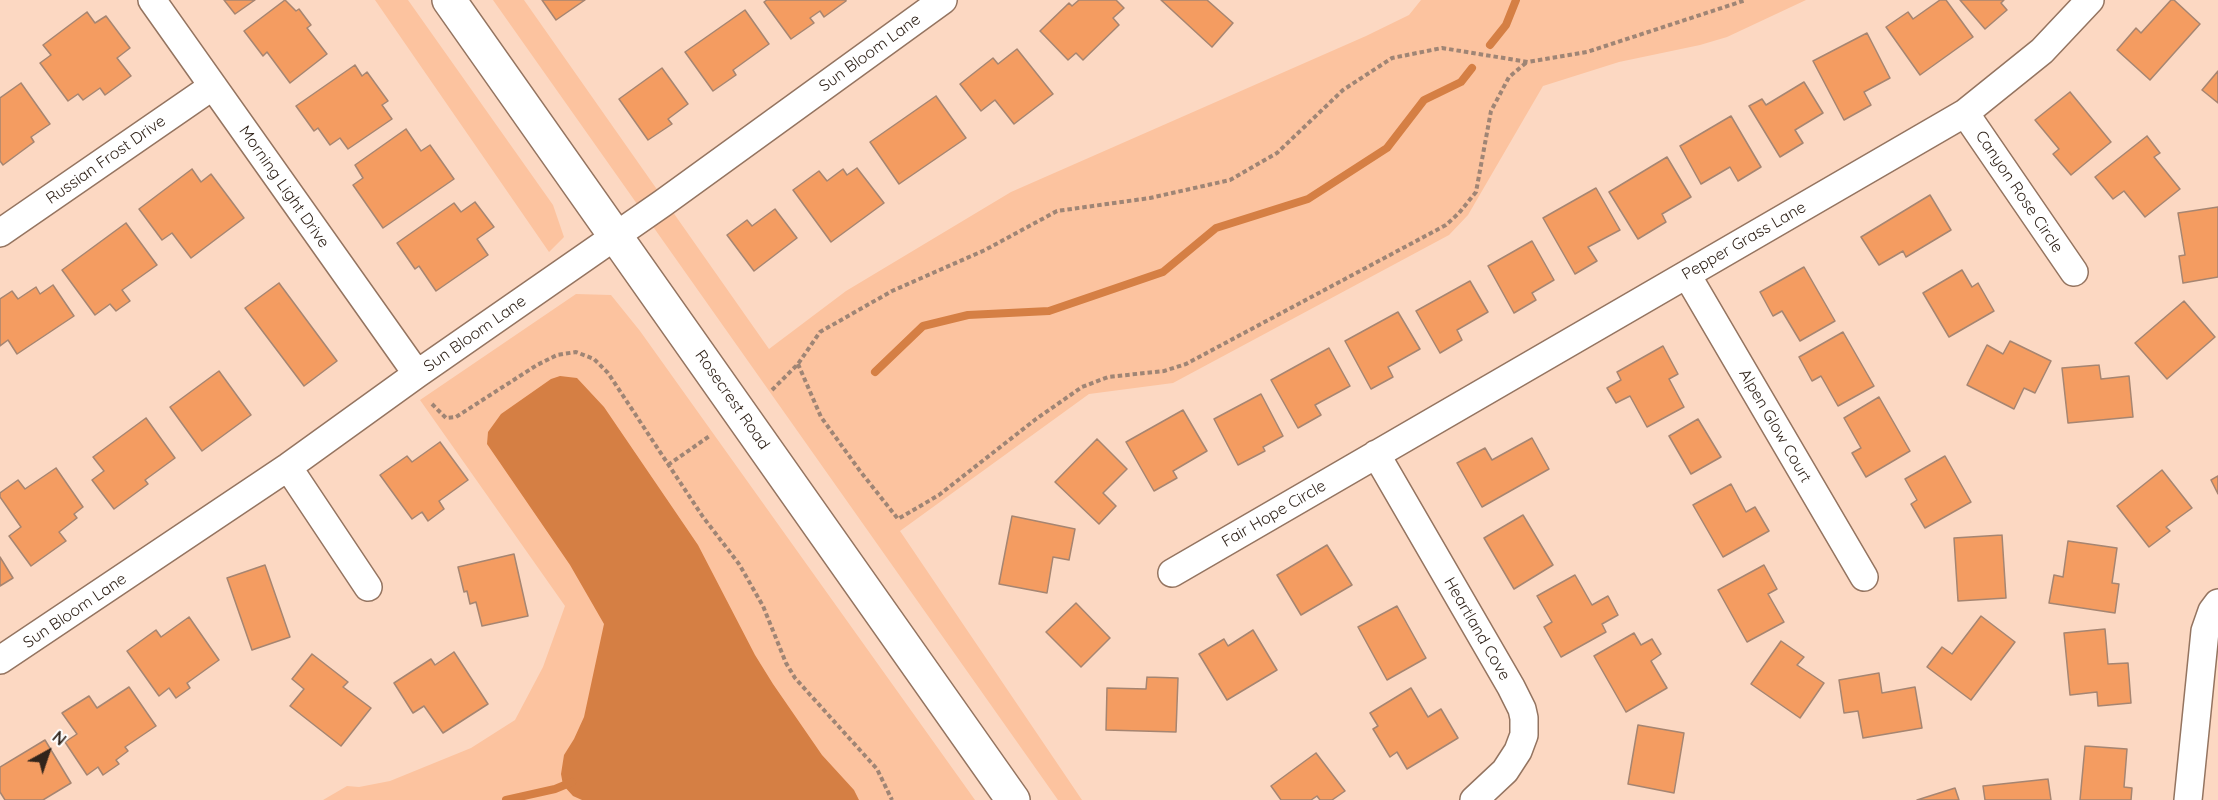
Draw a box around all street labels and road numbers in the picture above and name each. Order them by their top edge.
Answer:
street label: Sun Bloom Lane [816,10,924,96]
street label: Russian Frost Drive [42,112,170,208]
street label: Morning Light Drive [235,122,333,252]
street label: Canyon Rose Circle [1971,127,2067,257]
street label: Pepper Grass Lane [1679,198,1809,284]
street label: Sun Bloom Lane [420,292,530,376]
street label: Rosecrest Road [691,347,773,453]
street label: Alpen Glow Court [1735,366,1815,486]
street label: Fair Hope Circle [1218,476,1330,552]
street label: Sun Bloom Lane [20,569,130,653]
street label: Heartland Cove [1440,574,1514,684]

